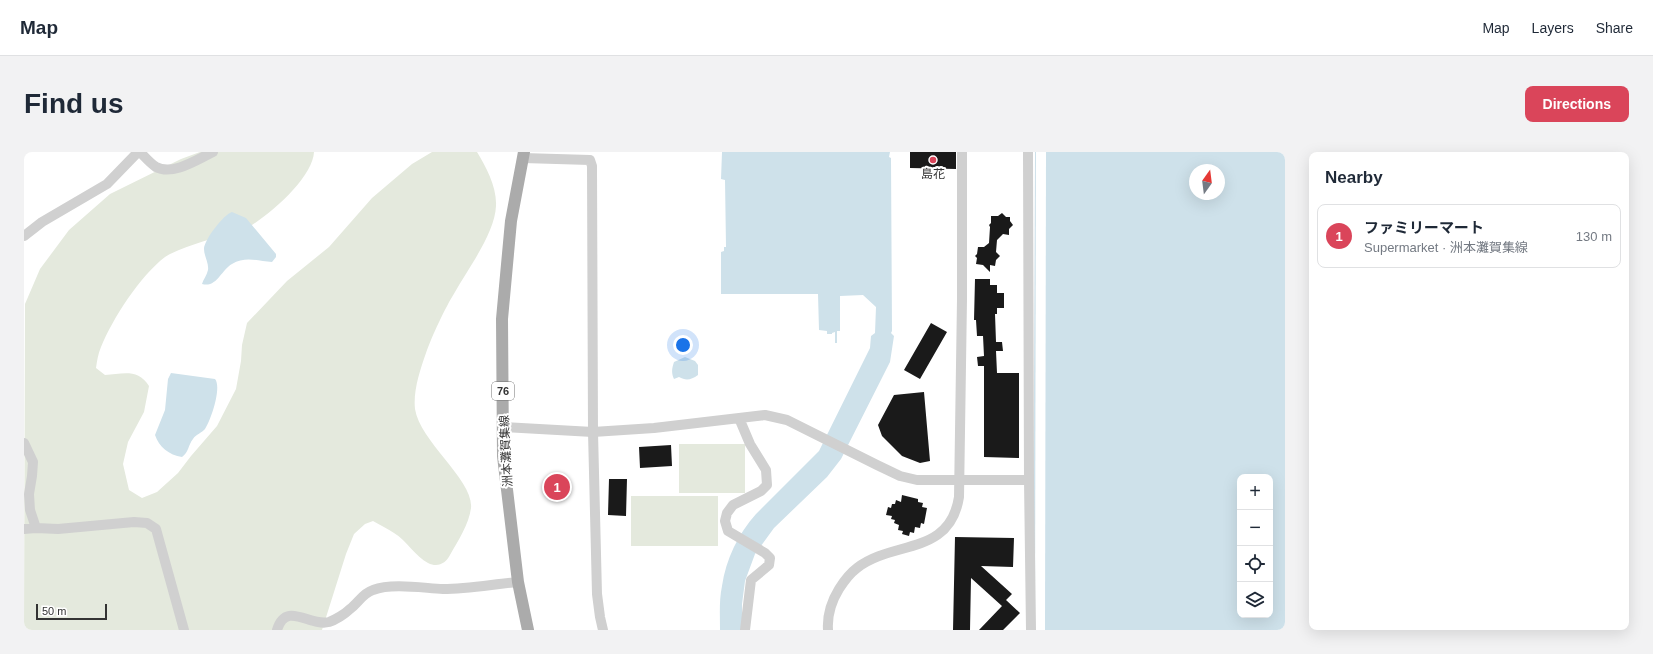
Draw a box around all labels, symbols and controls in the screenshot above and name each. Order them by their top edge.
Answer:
text: Map [20,17,58,38]
text: Map [1482,20,1510,36]
text: Layers [1532,20,1574,36]
text: Share [1596,20,1633,36]
button: Directions [1525,86,1629,122]
text: Find us [24,88,124,119]
marker: 島花 [928,155,938,165]
north arrow [1189,164,1225,200]
place label: 島花 [921,167,945,181]
text: Nearby [1325,168,1383,187]
text: ファミリーマート [1364,219,1484,236]
text: 1 [1335,229,1343,244]
text: 130 m [1576,229,1612,244]
text: Supermarket · 洲本灘賀集線 [1364,240,1528,255]
your location [673,335,693,355]
road number: 76 [492,382,514,400]
street label: 洲本灘賀集線 [497,415,515,487]
pin: 1 [544,472,570,502]
map controls [1237,474,1273,618]
button: + [1237,474,1273,510]
button: − [1237,510,1273,546]
button: locate [1237,546,1273,582]
button: layers [1237,582,1273,618]
scale bar [36,602,107,621]
text: 50 m [42,605,66,617]

